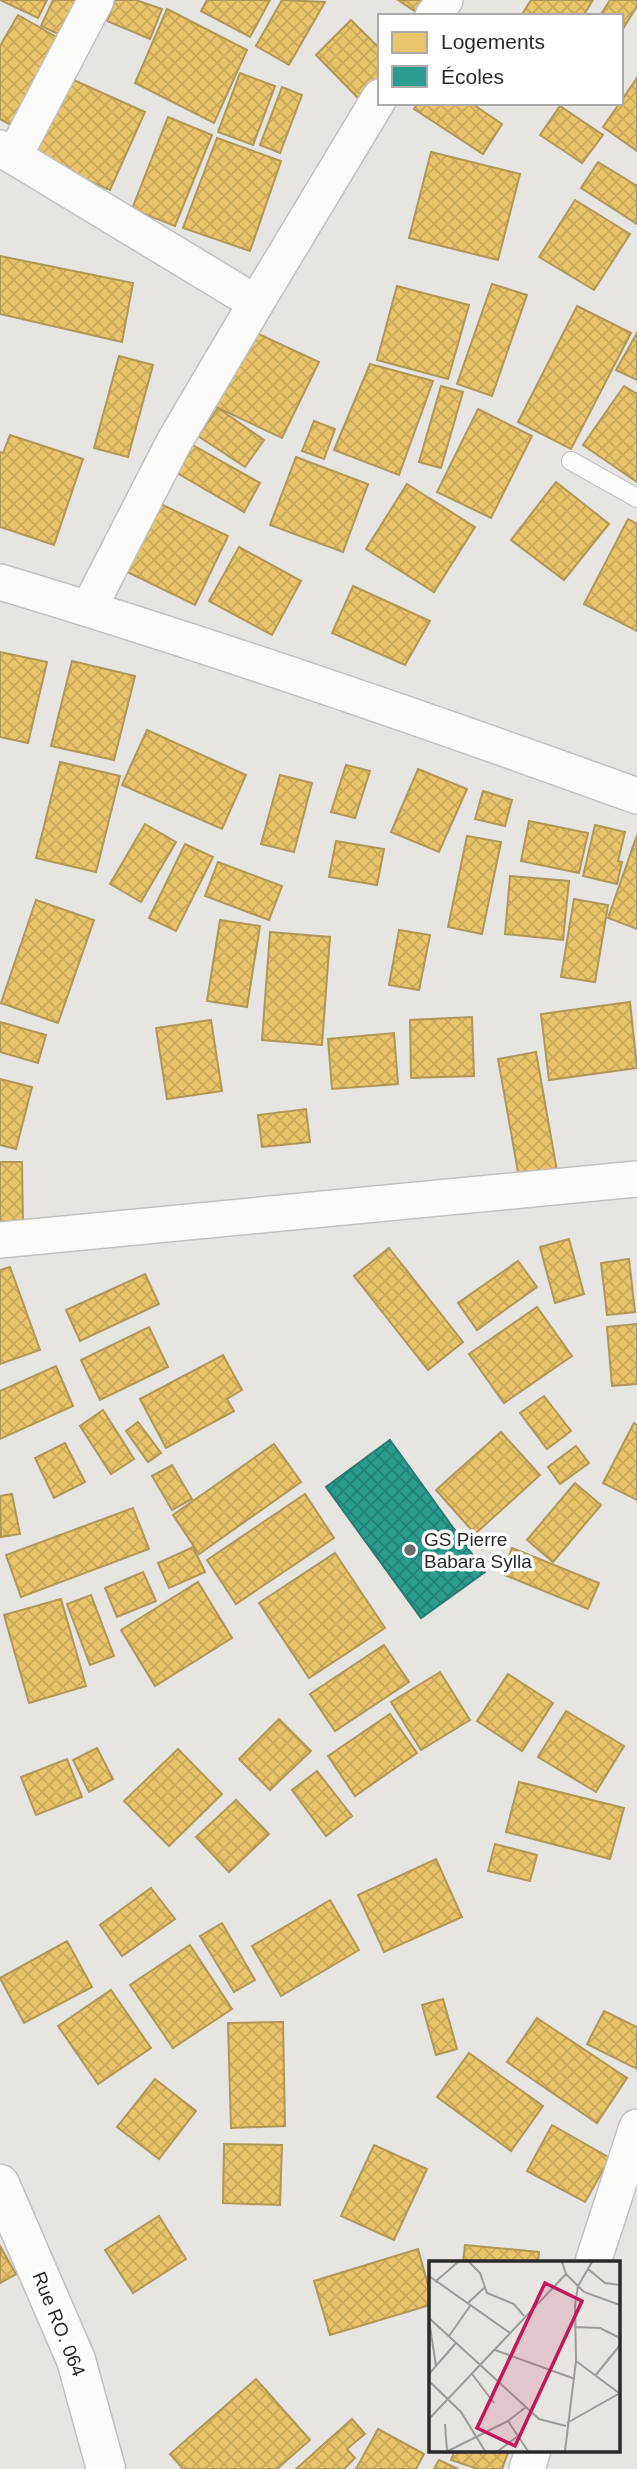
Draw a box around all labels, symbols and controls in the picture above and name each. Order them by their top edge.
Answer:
legend [378,14,623,105]
text: Logements [441,30,545,53]
text: Écoles [441,65,504,88]
place label: GS Pierre Babara Sylla [424,1529,532,1572]
marker: GS Pierre Babara Sylla [402,1542,418,1558]
inset map [429,2261,620,2452]
street label: Rue RO. 064 [28,2269,90,2380]

